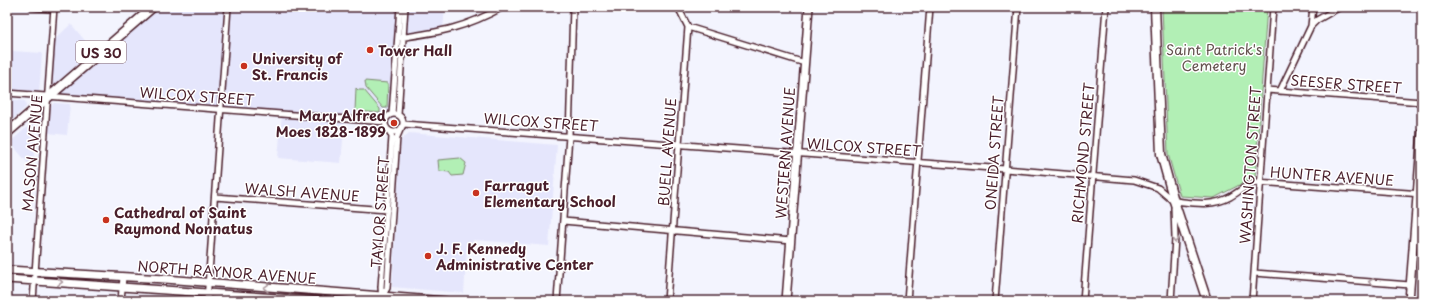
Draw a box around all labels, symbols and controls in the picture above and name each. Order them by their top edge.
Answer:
park label: Saint Patrick's Cemetery [1166,39,1262,76]
place label: Tower Hall [378,40,452,61]
road number: US 30 [76,41,126,63]
marker: Tower Hall [365,45,375,55]
place label: University of St. Francis [252,48,344,85]
marker: University of St. Francis [239,61,249,71]
street label: SEESER STREET [1290,70,1403,98]
street label: WILCOX STREET [139,82,255,111]
street label: RICHMOND STREET [1066,82,1100,224]
street label: WASHINGTON STREET [1234,85,1266,245]
street label: WESTERN AVENUE [770,86,800,220]
street label: MASON AVENUE [16,93,48,212]
street label: ONEIDA STREET [980,95,1008,211]
street label: BUELL AVENUE [653,97,681,207]
place label: Mary Alfred Moes 1828-1899 [276,105,387,142]
street label: WILCOX STREET [483,108,599,137]
marker: Mary Alfred Moes 1828-1899 [389,118,399,128]
street label: WILCOX STREET [806,133,922,162]
street label: TAYLOR STREET [366,155,394,269]
street label: HUNTER AVENUE [1269,161,1395,191]
place label: Farragut Elementary School [484,175,616,212]
street label: WALSH AVENUE [244,178,360,206]
marker: Farragut Elementary School [471,188,481,198]
place label: Cathedral of Saint Raymond Nonnatus [114,202,253,239]
marker: Cathedral of Saint Raymond Nonnatus [101,215,111,225]
one-way arrow [1170,237,1179,243]
place label: J. F. Kennedy Administrative Center [435,238,594,275]
marker: J. F. Kennedy Administrative Center [423,251,433,261]
street label: NORTH RAYNOR AVENUE [137,255,317,289]
one-way arrow [57,278,63,287]
one-way arrow [1368,278,1375,287]
one-way arrow [263,283,269,292]

